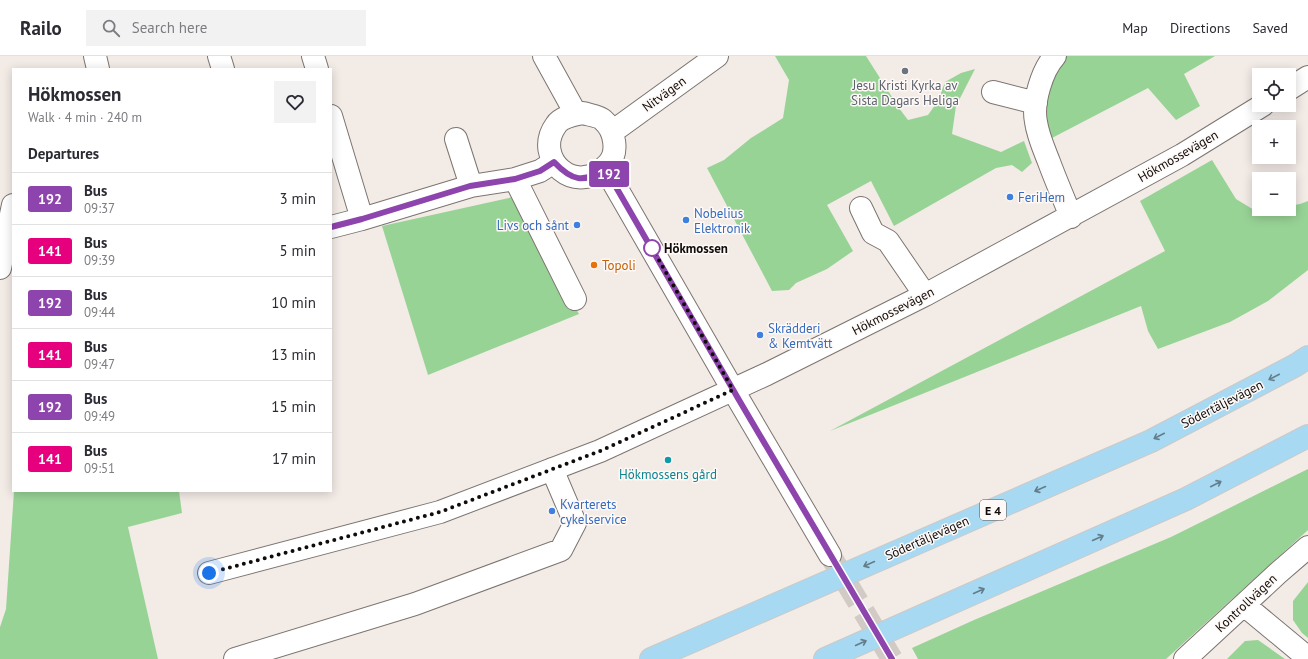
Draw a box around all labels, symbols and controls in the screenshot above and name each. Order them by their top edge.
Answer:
search box [86,10,366,46]
text: Railo [20,16,62,40]
icon: search [100,17,122,39]
text: Search here [132,18,207,37]
text: Map [1122,19,1148,37]
text: Directions [1170,19,1230,37]
text: Saved [1252,19,1288,37]
marker: Jesu Kristi Kyrka av Sista Dagars Heliga [900,66,910,76]
map controls [1252,68,1296,216]
button: locate [1252,68,1296,112]
street label: Nitvägen [639,72,689,116]
place label: Jesu Kristi Kyrka av Sista Dagars Heliga [851,77,959,109]
button: heart [274,81,316,123]
text: Hökmossen [28,82,121,106]
text: Walk · 4 min · 240 m [28,109,142,126]
button: + [1252,120,1296,164]
street label: Hökmossevägen [1135,126,1221,186]
text: Departures [28,144,99,163]
line badge: 192 [586,161,632,187]
text: 192 [597,165,621,183]
button: − [1252,172,1296,216]
text: Bus [84,181,107,200]
text: 3 min [279,189,316,208]
place label: FeriHem [1018,189,1065,206]
text: 192 [38,190,62,208]
marker: FeriHem [1005,192,1015,202]
text: 09:37 [84,200,115,217]
place label: Nobelius Elektronik [694,205,751,237]
marker: Nobelius Elektronik [681,215,691,225]
place label: Livs och sånt [497,217,570,234]
marker: Livs och sånt [572,220,582,230]
text: Bus [84,233,107,252]
marker: Hökmossen [643,239,661,257]
place label: Hökmossen [664,240,728,257]
text: 5 min [279,241,316,260]
text: 141 [38,242,62,260]
text: 09:39 [84,252,115,269]
place label: Topoli [602,257,636,274]
marker: Topoli [589,260,599,270]
street label: Hökmossevägen [849,283,937,339]
text: Bus [84,285,107,304]
text: 10 min [271,293,316,312]
text: 192 [38,294,62,312]
text: 09:44 [84,304,115,321]
place label: Skrädderi & Kemtvätt [768,320,833,352]
marker: Skrädderi & Kemtvätt [755,330,765,340]
text: Bus [84,337,107,356]
text: 13 min [271,345,316,364]
text: 141 [38,346,62,364]
text: 09:47 [84,356,115,373]
one-way arrow [1268,373,1280,381]
street label: Södertäljevägen [1178,376,1266,432]
text: Bus [84,389,107,408]
text: 15 min [271,397,316,416]
text: 192 [38,398,62,416]
text: 09:49 [84,408,115,425]
one-way arrow [1153,433,1165,441]
text: Bus [84,441,107,460]
text: 17 min [272,449,316,468]
text: 141 [38,450,62,468]
marker: Hökmossens gård [663,455,673,465]
text: 09:51 [84,460,115,477]
place label: Hökmossens gård [619,466,717,483]
one-way arrow [1210,479,1222,487]
one-way arrow [1034,486,1046,493]
place label: Kvarterets cykelservice [560,496,627,528]
road number: E 4 [980,500,1006,520]
marker: Kvarterets cykelservice [547,506,557,516]
street label: Södertäljevägen [882,512,972,564]
one-way arrow [1092,534,1104,541]
one-way arrow [864,560,876,568]
your location [199,563,219,583]
street label: Kontrollvägen [1212,570,1280,636]
one-way arrow [973,586,985,594]
one-way arrow [854,639,866,646]

